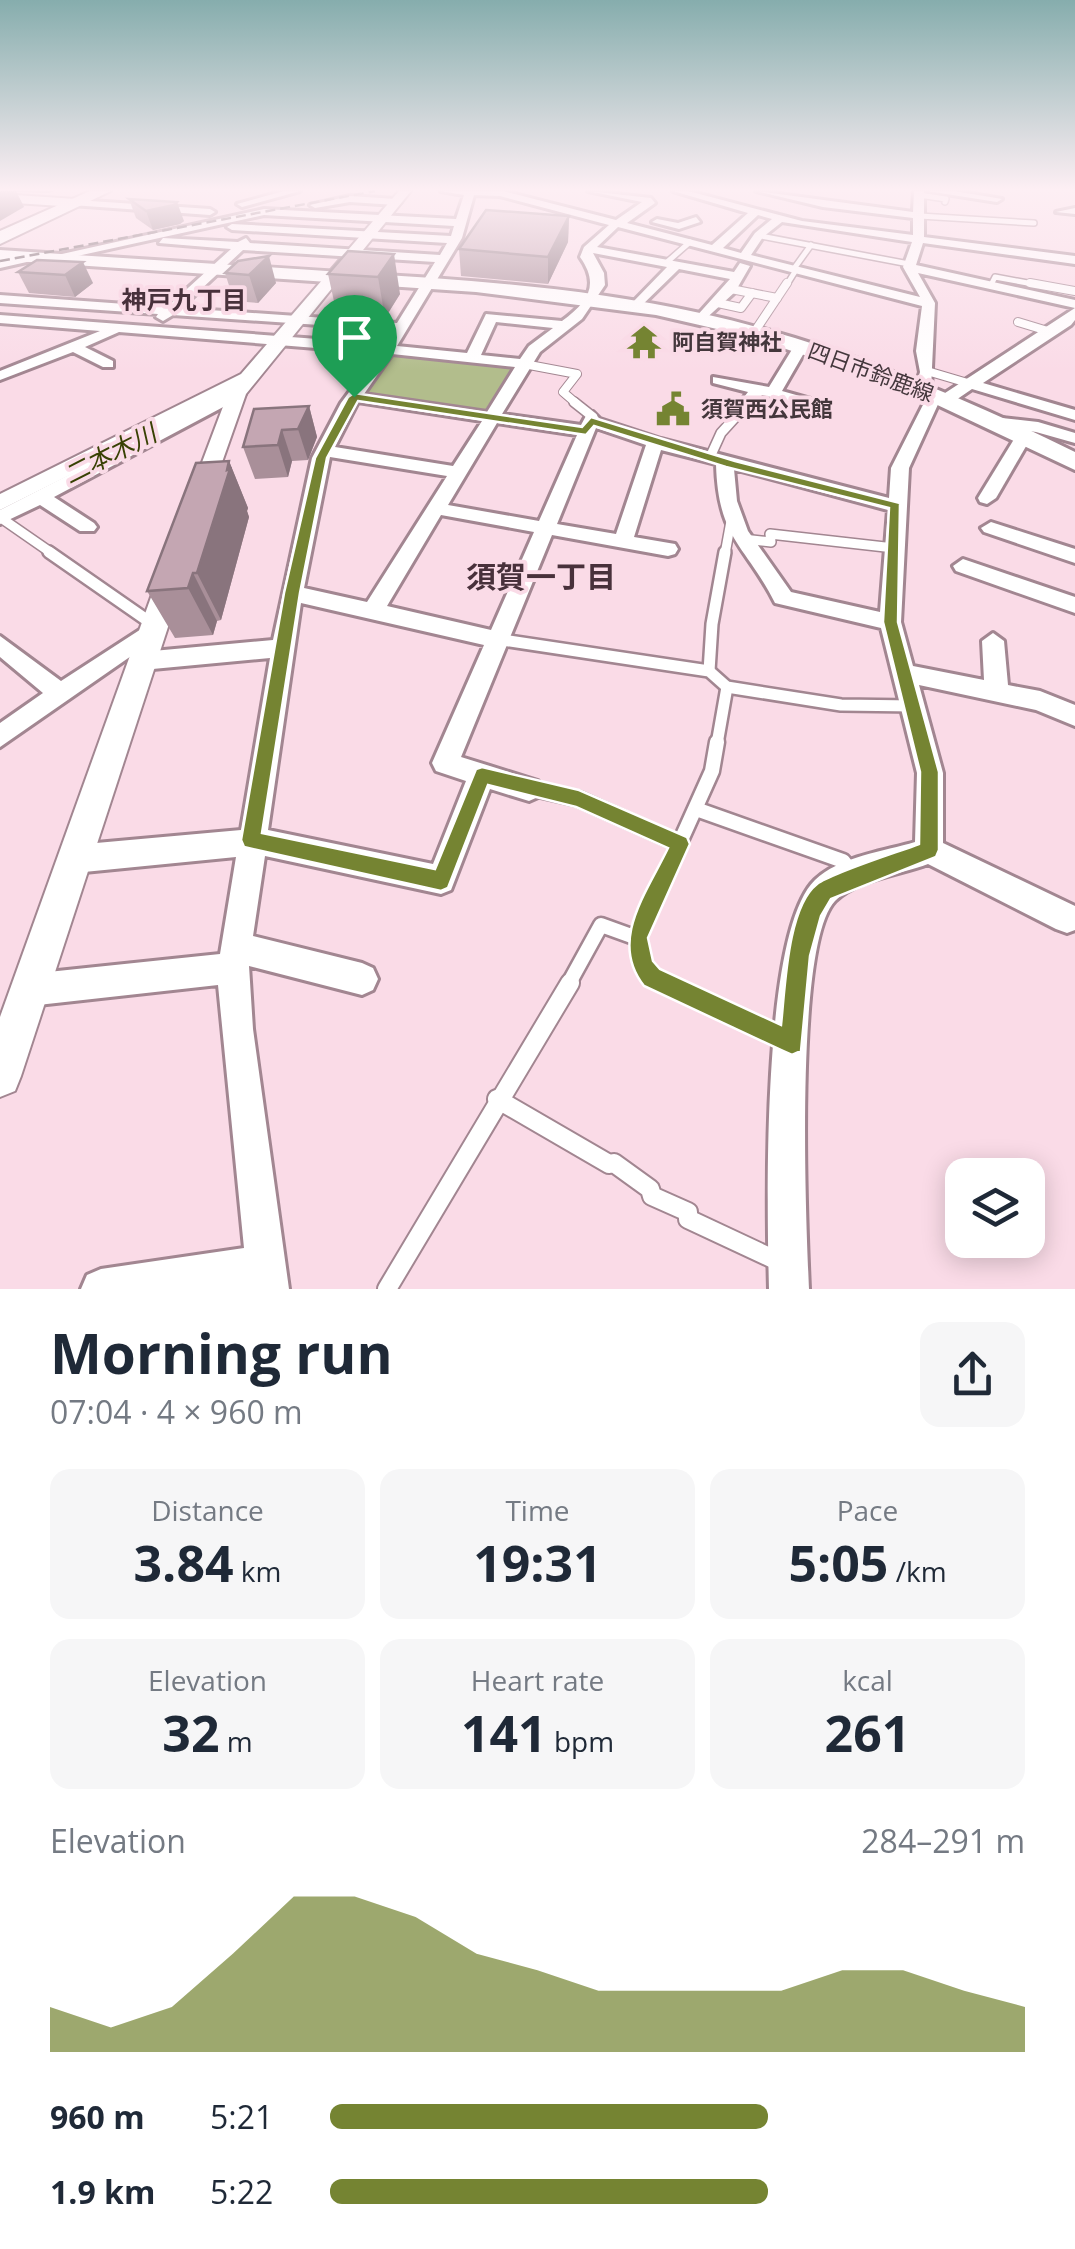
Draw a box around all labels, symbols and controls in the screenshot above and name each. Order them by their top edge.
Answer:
district label: 神戸九丁目 [121,282,247,316]
pin [312,295,397,398]
icon: arrive [327,310,382,365]
temple icon: 阿自賀神社 [625,323,663,361]
place label: 阿自賀神社 [672,326,782,356]
street label: 四日市鈴鹿線 [804,334,938,408]
public building icon: 須賀西公民館 [654,390,692,428]
place label: 須賀西公民館 [701,393,833,423]
water label: 二本木川 [57,414,164,491]
district label: 須賀一丁目 [466,556,616,597]
map controls [945,1158,1045,1258]
button: layers [945,1158,1045,1258]
text: Morning run [50,1315,393,1390]
button: share [920,1322,1025,1427]
text: 07:04 · 4 × 960 m [50,1390,303,1433]
text: Distance [151,1491,264,1529]
text: Time [505,1491,570,1529]
text: Pace [837,1491,898,1529]
text: 3.84 [134,1529,234,1597]
text: 19:31 [473,1529,602,1597]
text: 5:05 [788,1529,888,1597]
text: km [234,1552,281,1590]
text: /km [888,1552,947,1590]
text: Elevation [148,1661,267,1699]
text: Heart rate [471,1661,604,1699]
text: kcal [842,1661,893,1699]
text: 32 [162,1699,219,1767]
text: 141 [461,1699,547,1767]
text: 261 [825,1699,910,1767]
text: m [219,1722,253,1760]
text: bpm [547,1722,614,1760]
text: Elevation [50,1819,186,1862]
text: 284–291 m [861,1819,1025,1862]
text: 960 m [50,2095,145,2138]
text: 5:21 [210,2095,273,2138]
text: 1.9 km [50,2170,155,2213]
text: 5:22 [210,2170,273,2213]

